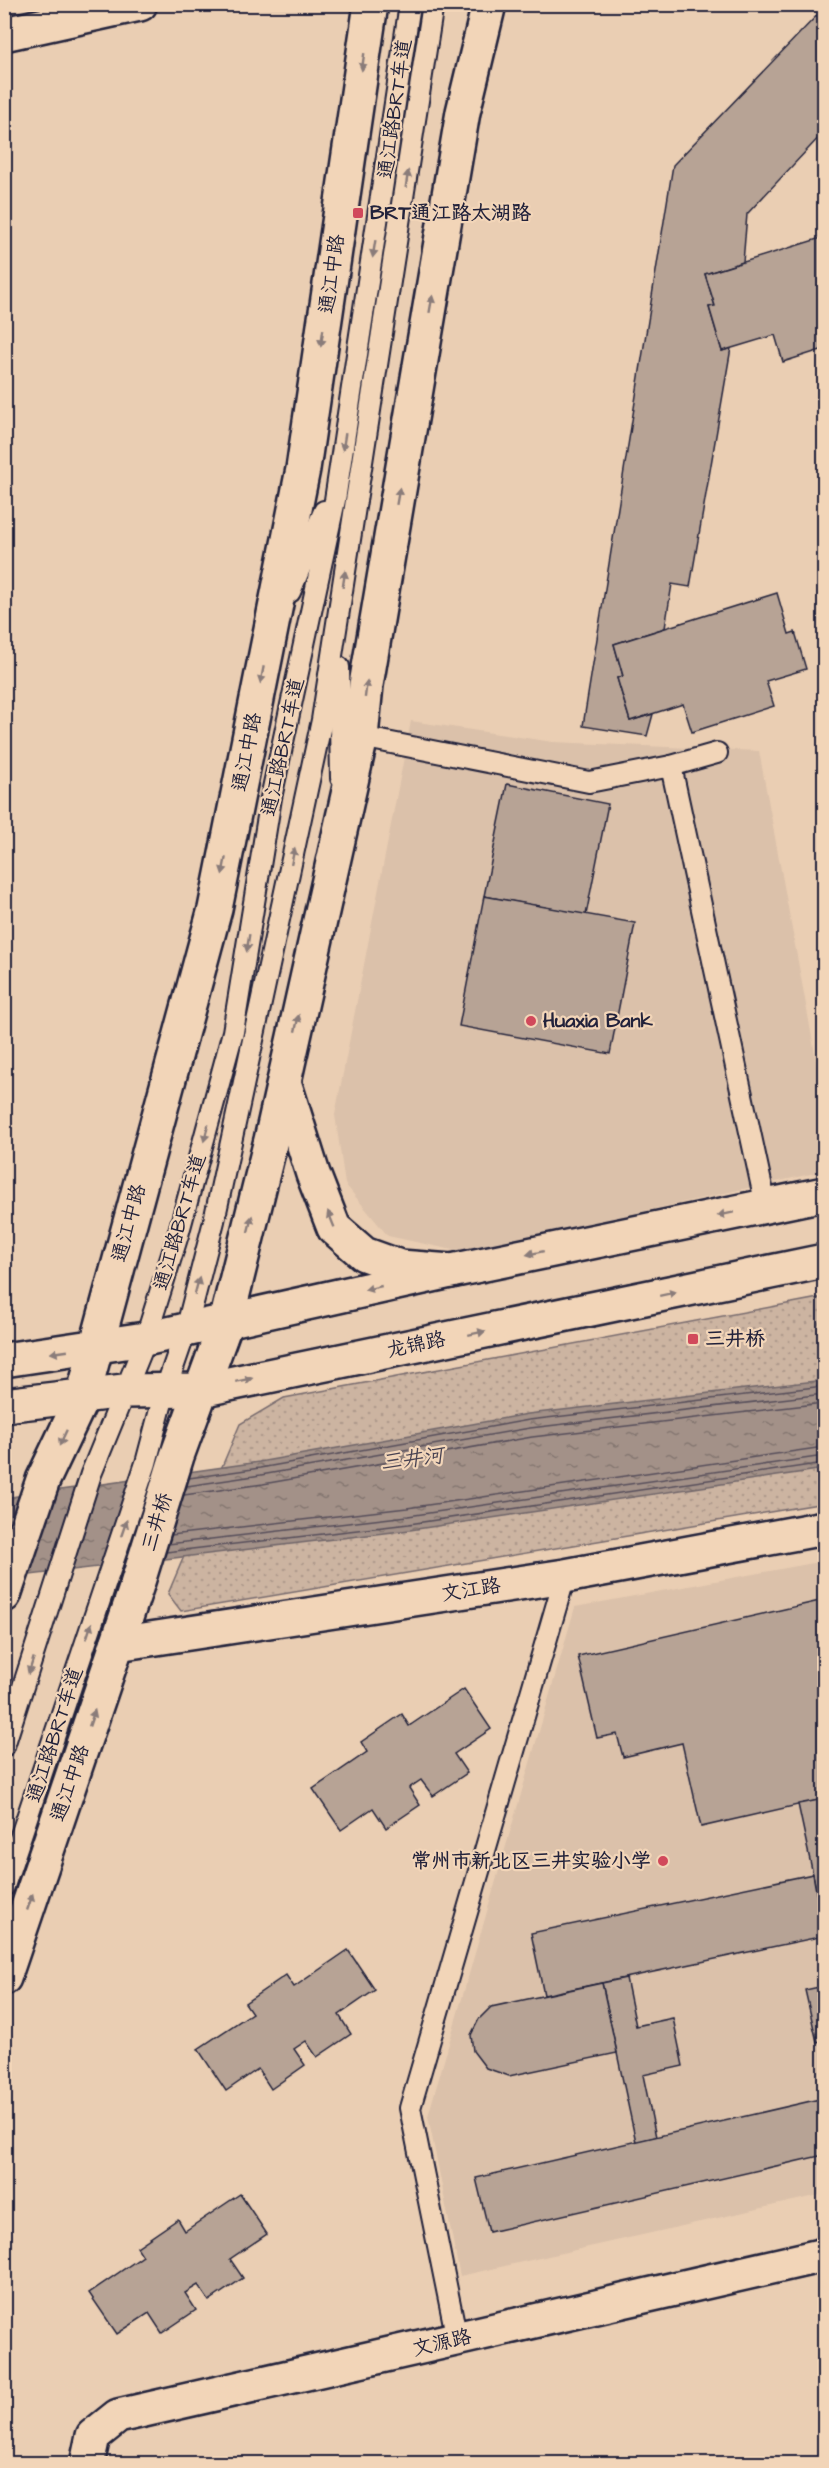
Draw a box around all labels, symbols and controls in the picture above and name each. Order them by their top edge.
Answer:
street label: 通江路BRT车道 [371,37,419,181]
one-way arrow [358,53,367,72]
one-way arrow [403,170,412,189]
place label: BRT通江路太湖路 [370,199,531,227]
marker: BRT通江路太湖路 [351,206,365,220]
street label: 通江中路 [313,231,352,316]
one-way arrow [369,240,378,259]
one-way arrow [426,294,435,313]
one-way arrow [318,329,327,348]
one-way arrow [340,433,349,452]
one-way arrow [394,487,403,506]
one-way arrow [339,570,348,589]
one-way arrow [257,666,266,685]
street label: 通江路BRT车道 [255,675,311,819]
one-way arrow [361,679,371,698]
street label: 通江中路 [226,709,269,794]
one-way arrow [288,847,298,865]
one-way arrow [219,857,228,876]
one-way arrow [243,933,252,952]
place label: Huaxia Bank [543,1007,653,1035]
one-way arrow [292,1014,302,1033]
marker: Huaxia Bank [524,1014,538,1028]
one-way arrow [201,1124,210,1142]
street label: 通江路BRT车道 [147,1150,213,1294]
street label: 通江中路 [105,1180,153,1265]
one-way arrow [326,1210,335,1228]
one-way arrow [717,1210,735,1220]
one-way arrow [245,1215,255,1233]
one-way arrow [526,1249,544,1259]
one-way arrow [193,1277,203,1295]
one-way arrow [364,1284,382,1294]
one-way arrow [658,1289,677,1298]
street label: 龙锦路 [384,1325,449,1365]
place label: 三井桥 [705,1325,765,1353]
one-way arrow [467,1328,486,1337]
marker: 三井桥 [686,1332,700,1346]
one-way arrow [49,1348,68,1357]
one-way arrow [235,1375,254,1385]
one-way arrow [58,1430,67,1447]
water label: 三井河 [379,1440,448,1477]
street label: 三井桥 [135,1489,179,1555]
one-way arrow [119,1519,129,1537]
street label: 文江路 [439,1571,504,1609]
one-way arrow [85,1622,94,1640]
one-way arrow [25,1657,35,1675]
street label: 通江路BRT车道 [20,1664,90,1806]
one-way arrow [88,1709,97,1727]
street label: 通江中路 [44,1740,97,1825]
place label: 常州市新北区三井实验小学 [411,1847,651,1875]
marker: 常州市新北区三井实验小学 [656,1854,670,1868]
one-way arrow [25,1893,35,1911]
street label: 文源路 [410,2322,475,2363]

